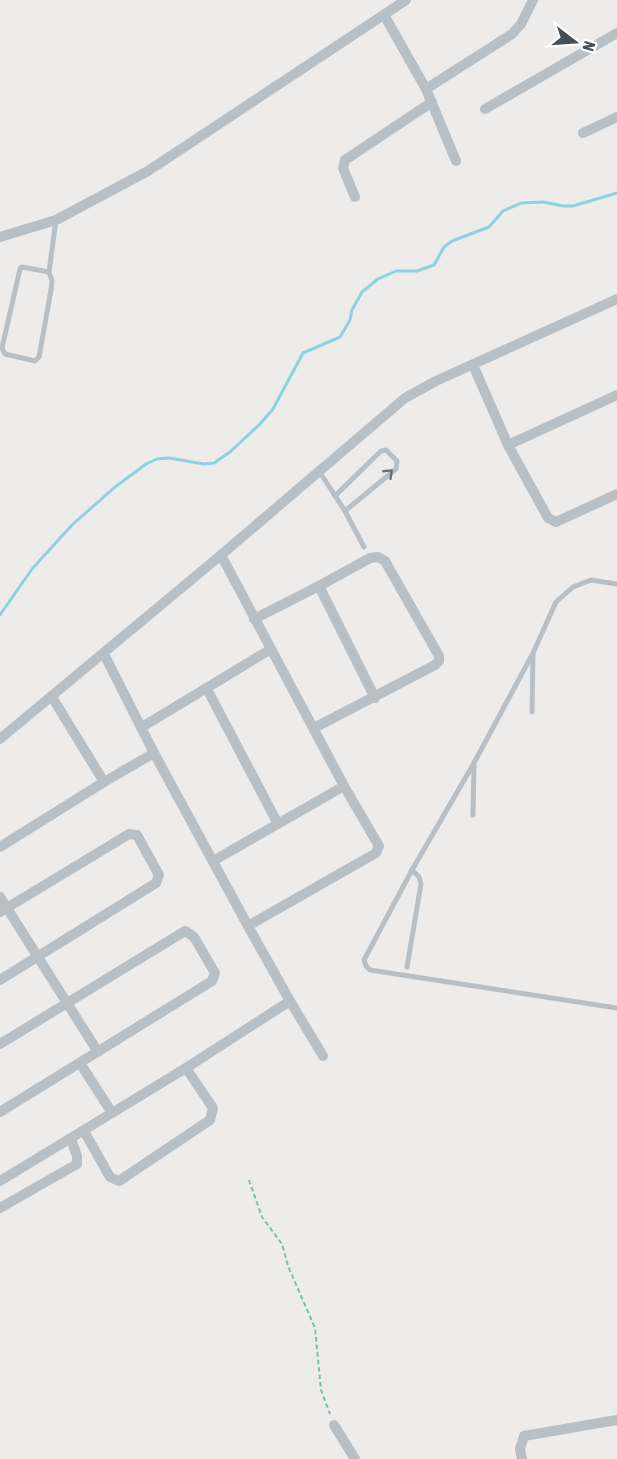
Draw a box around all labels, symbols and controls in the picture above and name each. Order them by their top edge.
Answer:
north arrow [545,12,605,72]
text: N [579,39,599,54]
one-way arrow [382,470,393,481]

